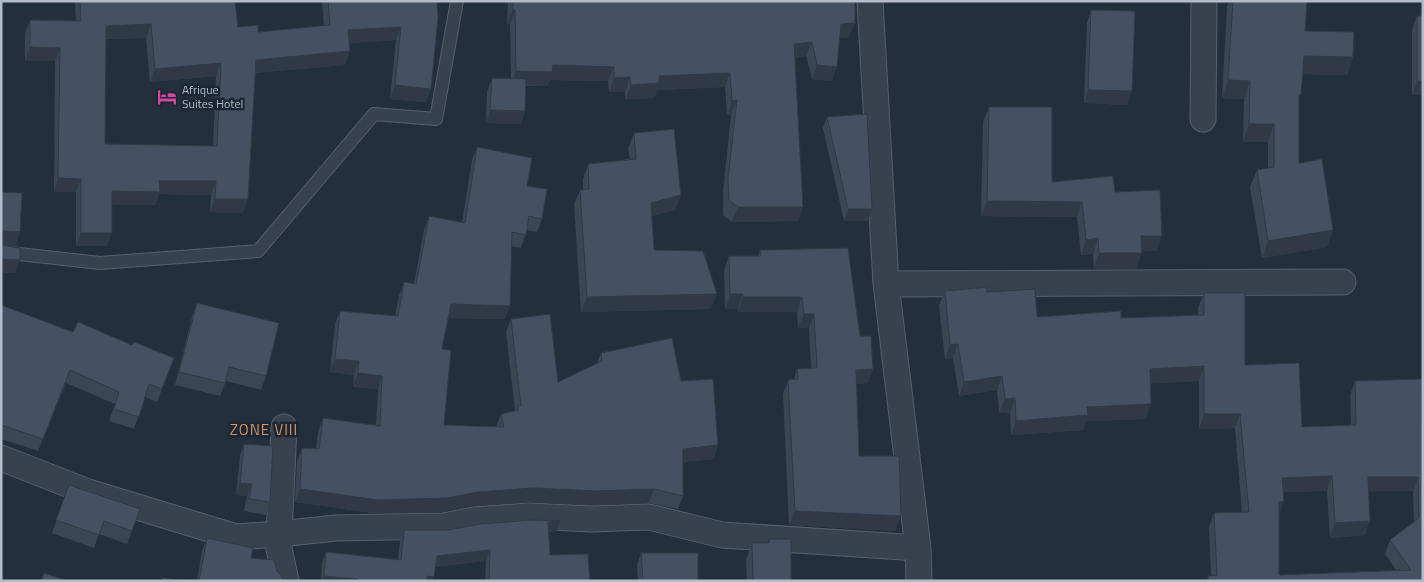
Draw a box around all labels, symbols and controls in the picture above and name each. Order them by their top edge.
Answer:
place label: Afrique Suites Hotel [182,80,243,113]
hotel icon: Afrique Suites Hotel [156,86,178,108]
district label: ZONE VIII [230,418,298,441]

